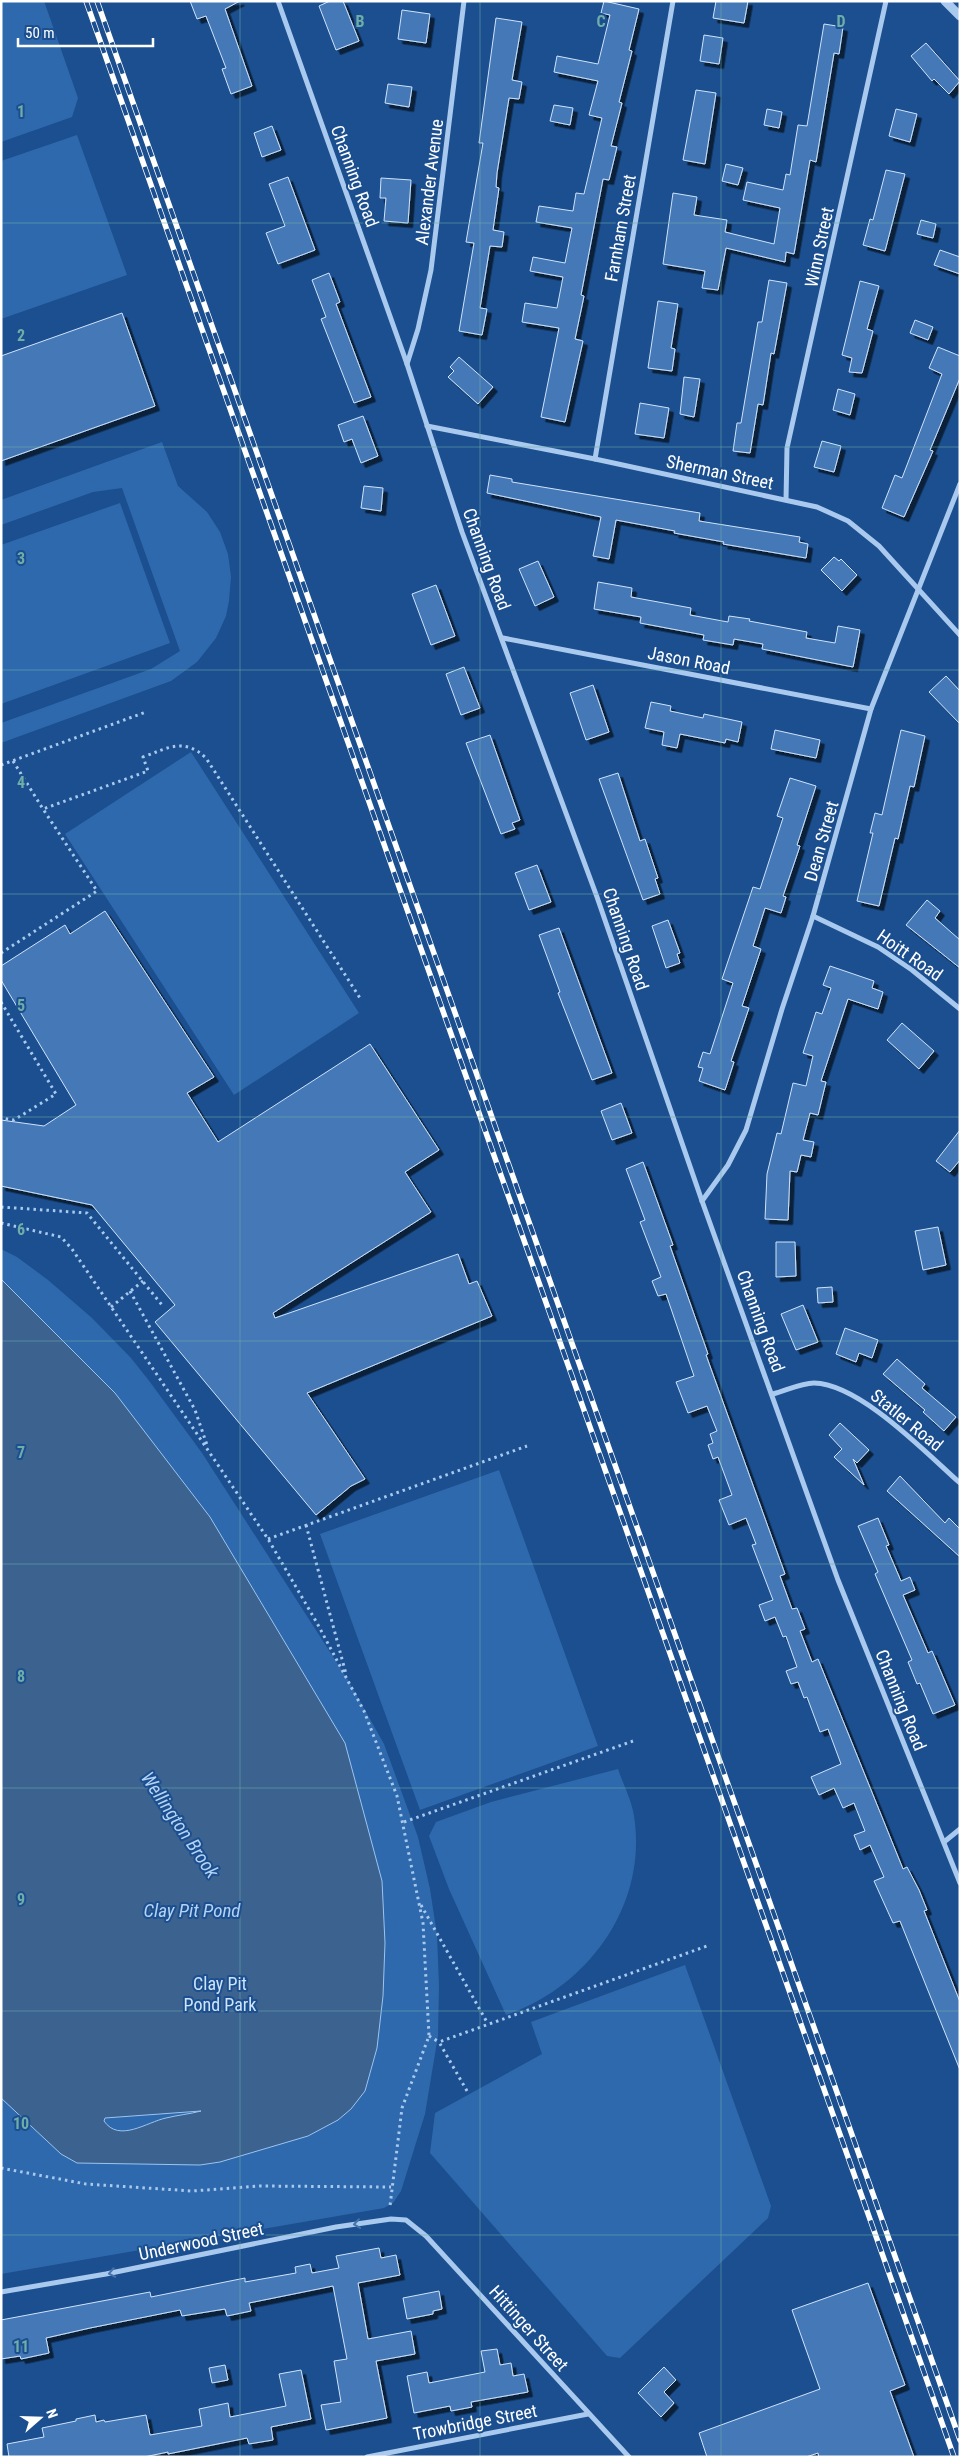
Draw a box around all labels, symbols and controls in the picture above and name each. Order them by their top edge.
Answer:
text: B [356,12,365,31]
text: C [596,12,606,31]
text: D [836,12,846,31]
scale bar [18,15,152,47]
text: 50 m [25,24,55,42]
text: 1 [17,102,25,121]
street label: Alexander Avenue [411,118,447,246]
street label: Channing Road [327,122,383,230]
street label: Farnham Street [600,173,640,283]
street label: Winn Street [800,205,838,289]
text: 2 [17,326,25,345]
street label: Sherman Street [664,450,776,494]
street label: Channing Road [459,505,515,613]
text: 3 [17,549,25,568]
street label: Jason Road [646,642,732,678]
text: 4 [17,773,25,792]
street label: Dean Street [800,799,842,883]
street label: Channing Road [599,885,653,993]
street label: Hoitt Road [873,925,947,985]
text: 5 [17,996,25,1015]
text: 6 [17,1220,25,1239]
street label: Channing Road [733,1267,789,1375]
street label: Statler Road [867,1384,947,1456]
text: 7 [17,1443,25,1462]
street label: Channing Road [871,1646,931,1754]
text: 8 [17,1667,25,1686]
water label: Wellington Brook [136,1768,224,1883]
text: 9 [17,1890,25,1909]
water label: Clay Pit Pond [143,1899,241,1922]
park label: Clay Pit Pond Park [184,1973,256,2015]
text: 10 [13,2114,29,2133]
street label: Underwood Street [137,2218,265,2264]
one-way arrow [353,2219,362,2229]
one-way arrow [108,2267,116,2278]
street label: Hittinger Street [485,2281,573,2375]
text: 11 [13,2337,29,2356]
north arrow [15,2393,65,2443]
street label: Trowbridge Street [411,2400,539,2444]
text: N [43,2407,61,2420]

